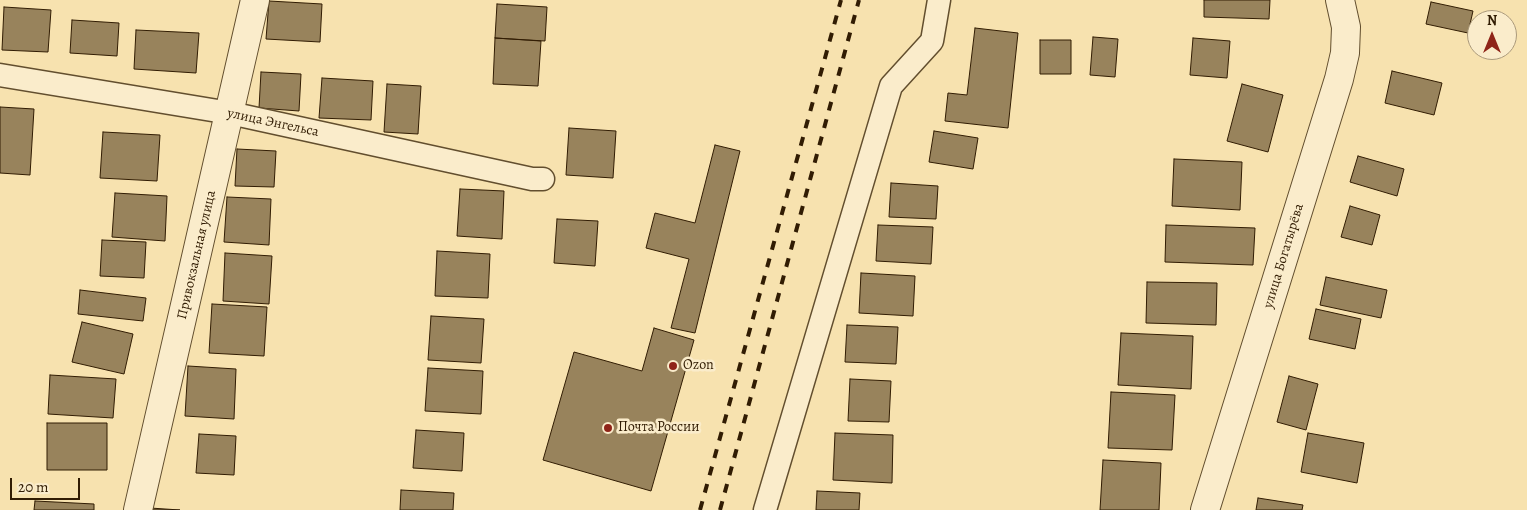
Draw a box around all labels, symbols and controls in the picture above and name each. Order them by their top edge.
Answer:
north arrow [1467,10,1517,60]
text: N [1487,11,1497,30]
street label: улица Энгельса [226,105,320,141]
street label: Привокзальная улица [174,189,220,321]
street label: улица Богатырёва [1260,202,1308,310]
place label: Ozon [683,358,714,374]
marker: Ozon [667,360,679,372]
place label: Почта России [618,420,699,436]
marker: Почта России [602,422,614,434]
scale bar [12,468,82,500]
text: 20 m [18,477,49,497]

